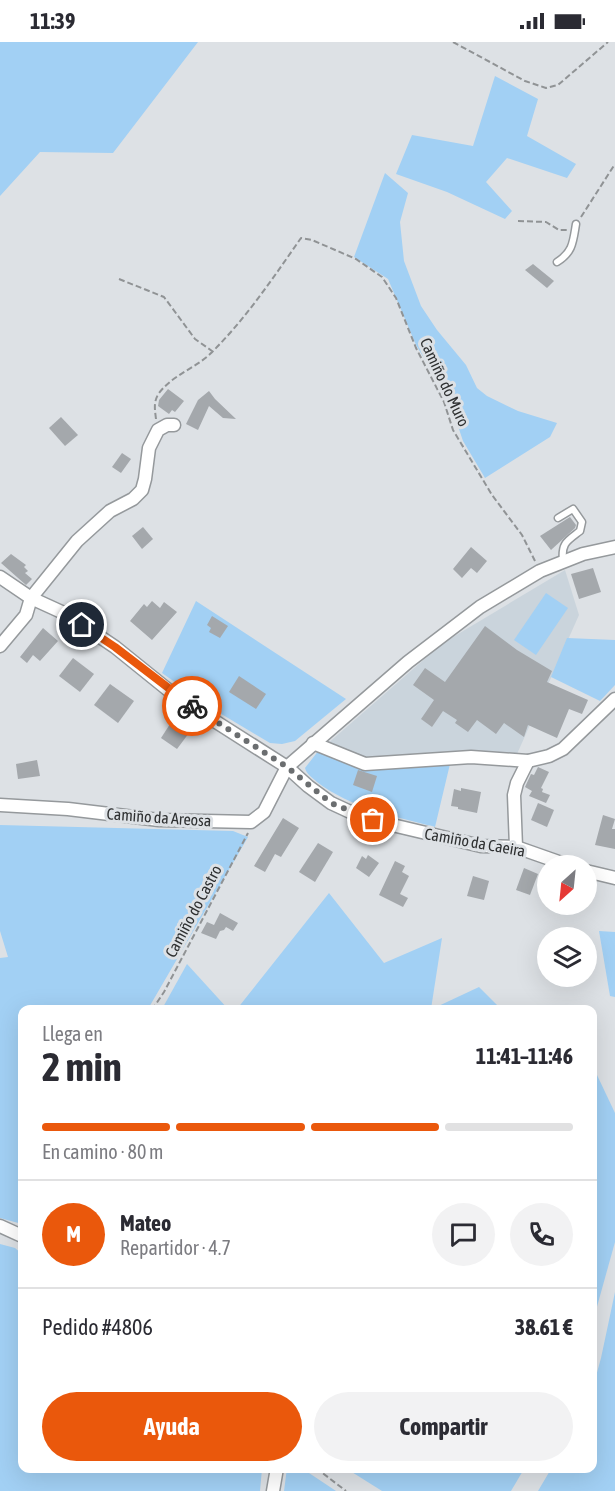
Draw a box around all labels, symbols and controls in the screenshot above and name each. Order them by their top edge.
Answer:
text: 11:39 [30,8,75,34]
street label: Camiño do Muro [417,335,473,429]
pin [56,599,107,650]
icon: home [65,608,98,641]
courier [162,676,222,736]
icon: bike [176,690,209,723]
pin [347,794,398,845]
icon: bag [356,803,389,836]
street label: Camiño da Areosa [106,804,212,830]
street label: Camiño da Caeira [423,824,527,860]
north arrow [537,855,597,915]
map controls [537,855,597,987]
street label: Camiño do Castro [161,862,225,960]
button: layers [537,927,597,987]
text: Llega en [42,1022,103,1045]
text: 11:41–11:46 [476,1043,573,1069]
text: 2 min [42,1045,122,1089]
text: En camino · 80 m [42,1140,163,1163]
button: chat [432,1203,495,1266]
button: phone [510,1203,573,1266]
text: Mateo [120,1210,171,1236]
text: M [66,1221,81,1247]
text: Repartidor · 4.7 [120,1236,231,1259]
text: Pedido #4806 [42,1314,153,1340]
text: 38.61 € [515,1314,573,1340]
button: Ayuda [42,1392,302,1461]
button: Compartir [314,1392,573,1461]

